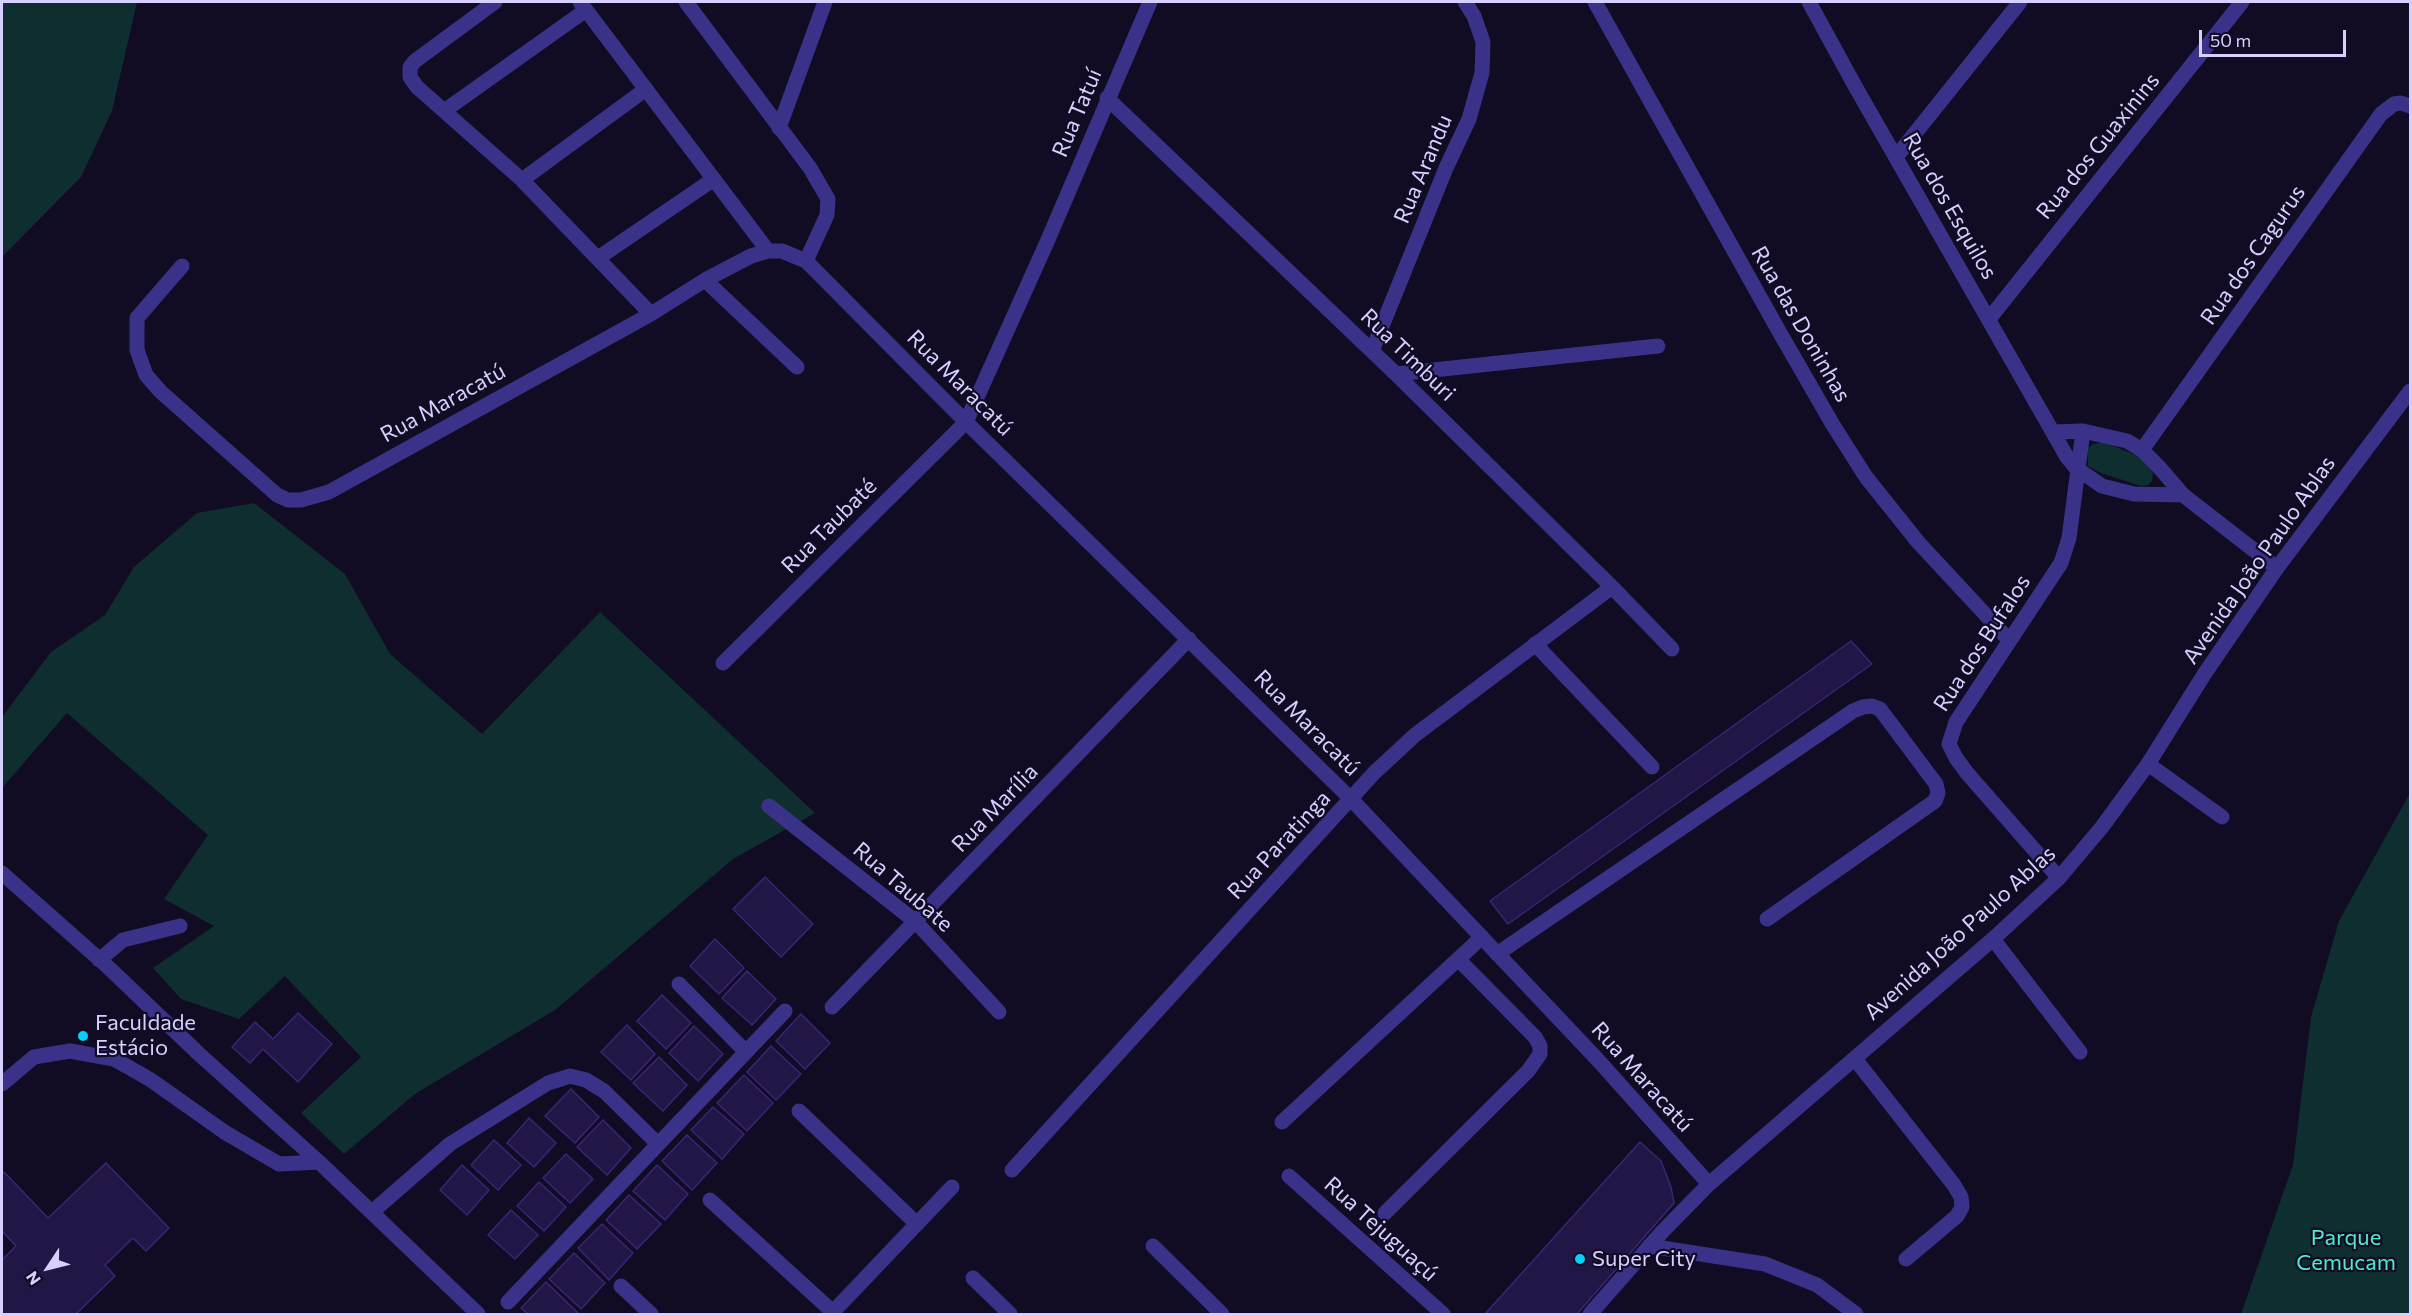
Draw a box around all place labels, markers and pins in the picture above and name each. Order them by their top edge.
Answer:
place label: Faculdade Estácio [95,1010,196,1062]
marker: Faculdade Estácio [76,1029,90,1043]
place label: Super City [1592,1246,1696,1272]
marker: Super City [1573,1252,1587,1266]

